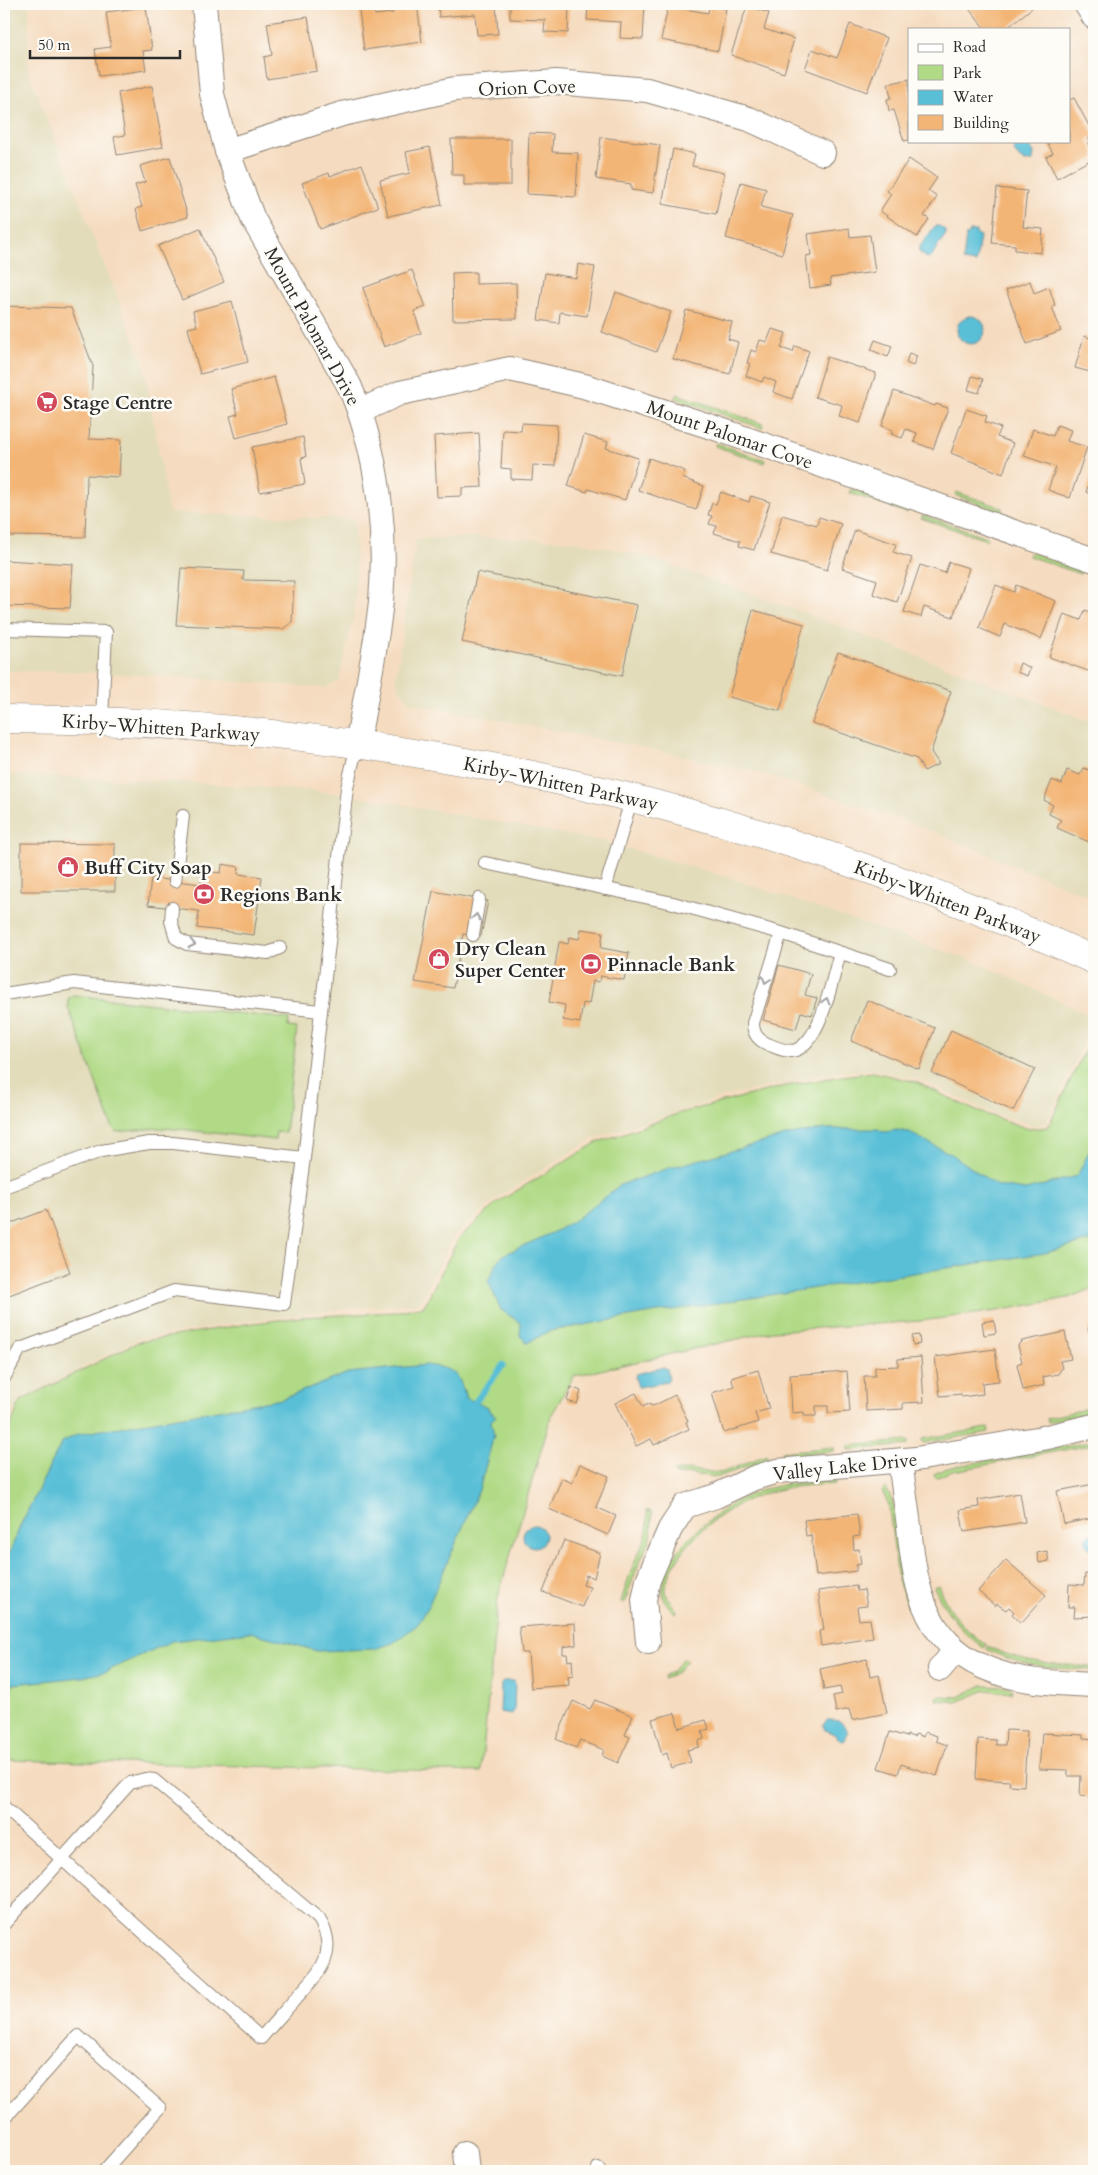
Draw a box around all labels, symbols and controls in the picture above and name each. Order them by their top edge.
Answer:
scale bar [30,28,180,60]
legend [908,28,1070,142]
text: 50 m [38,35,70,55]
text: Road [953,37,986,57]
text: Park [953,63,982,83]
street label: Orion Cove [478,73,576,103]
text: Water [952,87,994,107]
text: Building [953,113,1009,133]
street label: Mount Palomar Drive [258,243,366,410]
supermarket icon: Stage Centre [35,390,59,414]
place label: Stage Centre [63,390,173,416]
street label: Mount Palomar Cove [643,394,816,476]
street label: Kirby-Whitten Parkway [61,708,261,748]
street label: Kirby-Whitten Parkway [461,751,661,817]
street label: Kirby-Whitten Parkway [850,854,1045,950]
shop icon: Buff City Soap [56,855,80,879]
place label: Buff City Soap [84,855,212,881]
bank icon: Regions Bank [192,882,216,906]
place label: Regions Bank [220,882,342,908]
one-way arrow [470,913,480,922]
place label: Dry Clean Super Center [455,936,566,984]
one-way arrow [188,938,197,949]
shop icon: Dry Clean Super Center [427,947,451,971]
bank icon: Pinnacle Bank [579,952,603,976]
place label: Pinnacle Bank [607,952,736,978]
one-way arrow [762,975,772,983]
one-way arrow [820,997,830,1006]
street label: Valley Lake Drive [772,1446,919,1488]

